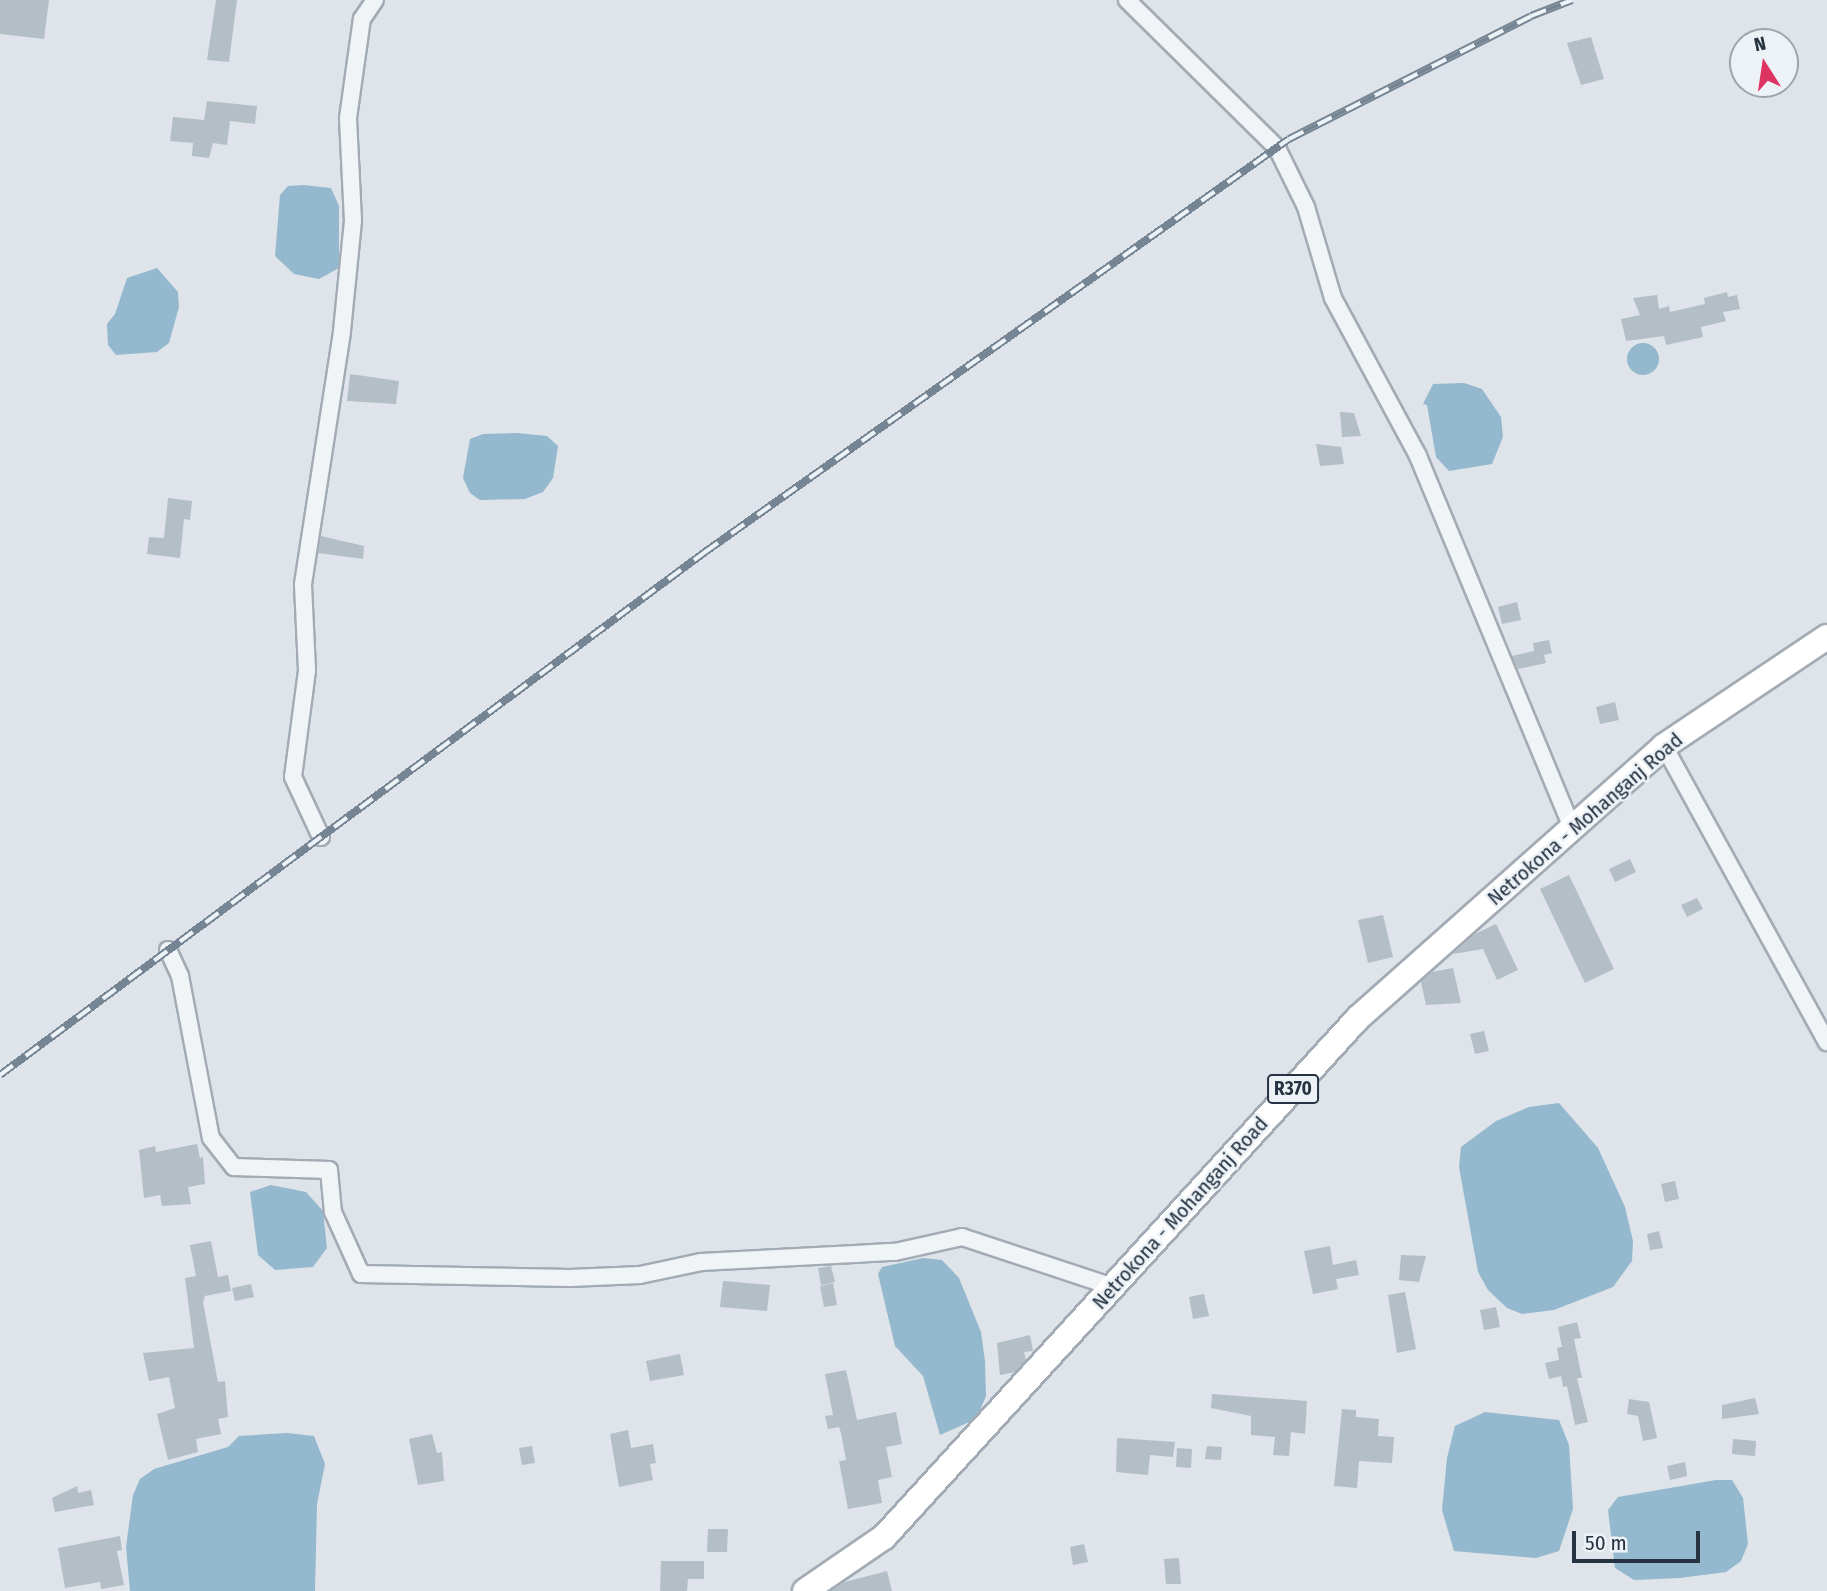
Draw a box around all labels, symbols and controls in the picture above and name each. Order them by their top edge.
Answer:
north arrow [1729,28,1799,98]
text: N [1752,31,1768,56]
street label: Netrokona - Mohanganj Road [1482,727,1688,911]
road number: R370 [1267,1074,1319,1105]
street label: Netrokona - Mohanganj Road [1087,1112,1273,1314]
scale bar [1575,1518,1703,1562]
text: 50 m [1585,1530,1627,1556]

